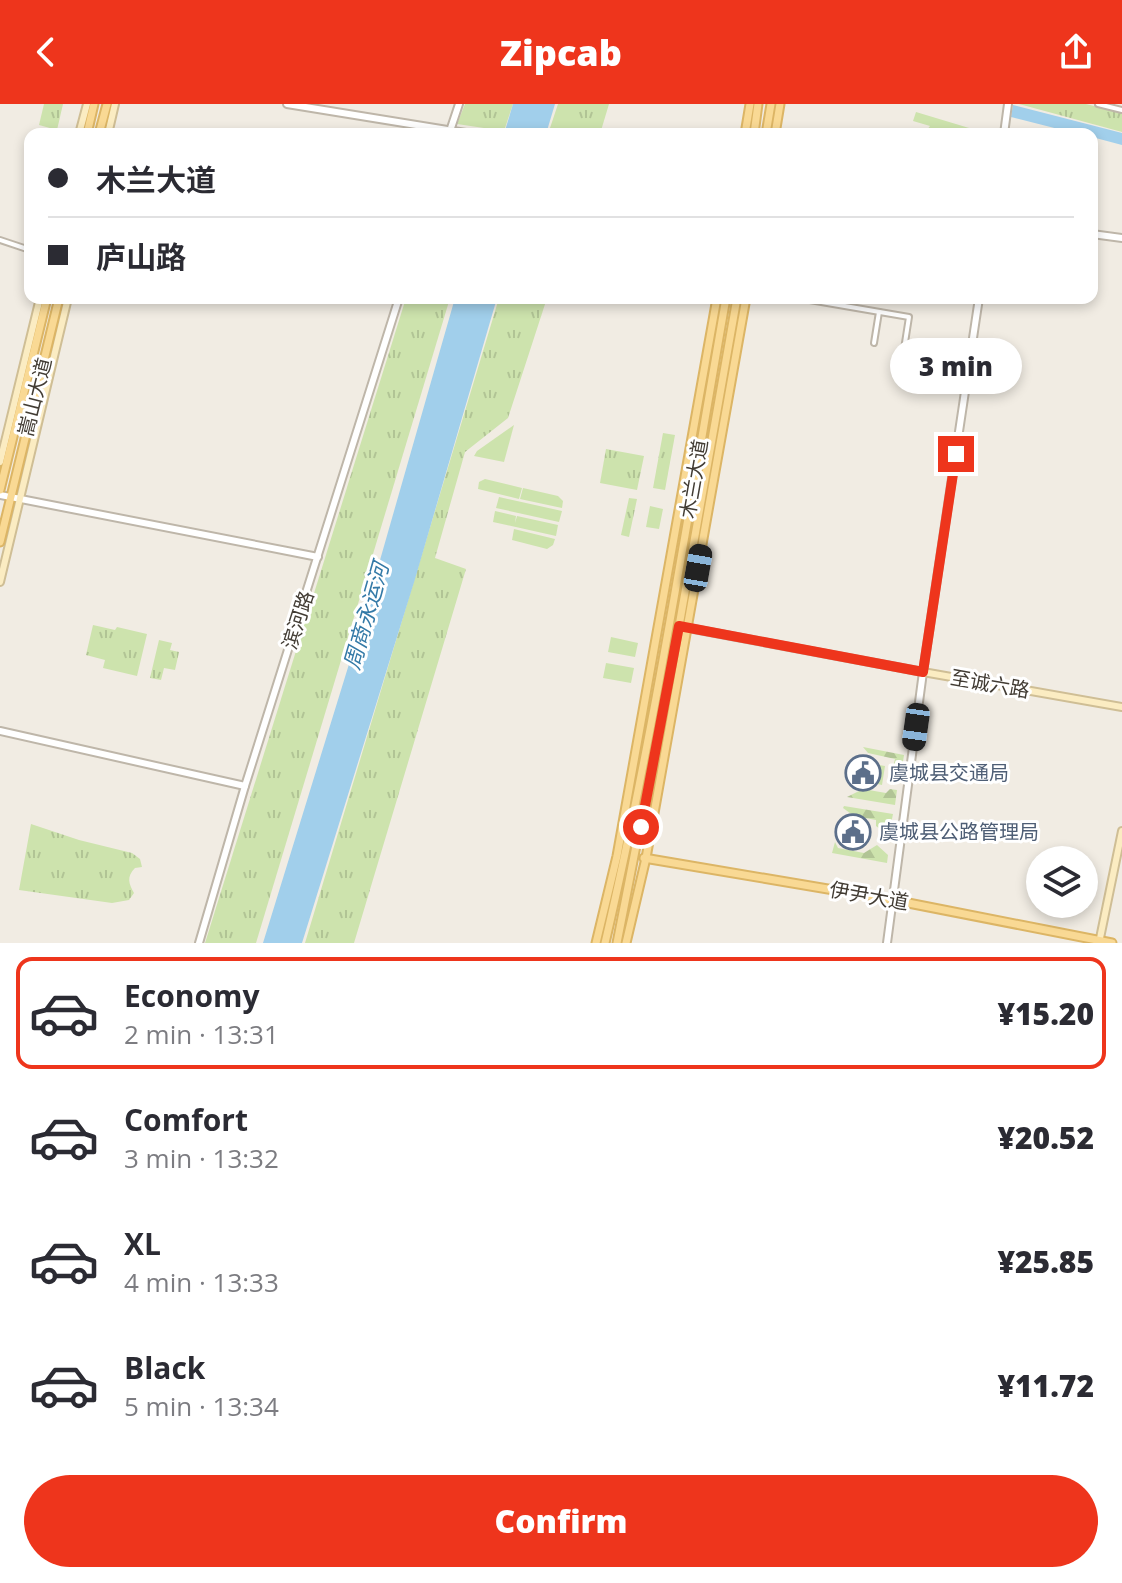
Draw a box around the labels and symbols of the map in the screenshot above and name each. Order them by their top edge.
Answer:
callout: 3 min [890,338,1022,394]
street label: 嵩山大道 [12,355,57,439]
route end [938,436,974,472]
street label: 木兰大道 [673,437,714,521]
car [682,542,714,594]
water label: 周商永运河 [335,555,396,673]
street label: 滨河路 [275,587,320,653]
street label: 至诚六路 [948,663,1032,704]
car [901,702,931,752]
public building icon: 虞城县交通局 [844,754,882,792]
place label: 虞城县交通局 [889,759,1009,786]
route start [623,809,659,845]
public building icon: 虞城县公路管理局 [834,813,872,851]
place label: 虞城县公路管理局 [879,818,1039,845]
street label: 伊尹大道 [827,875,911,916]

